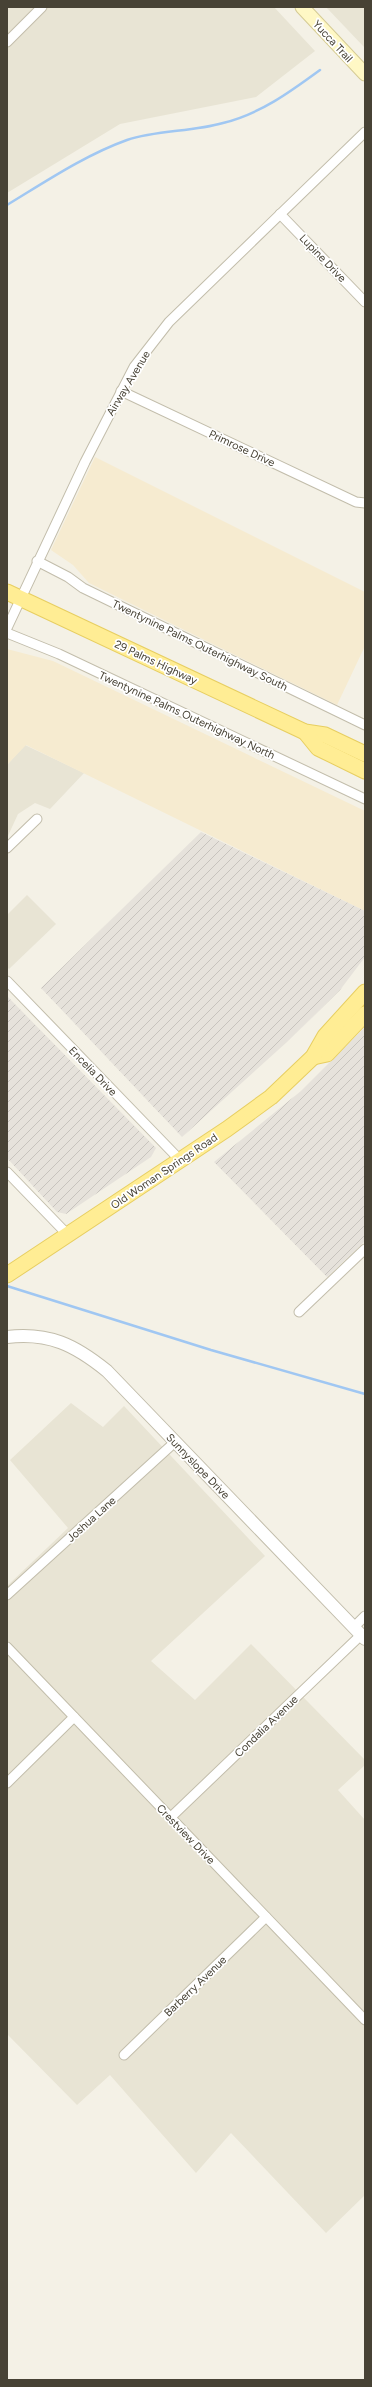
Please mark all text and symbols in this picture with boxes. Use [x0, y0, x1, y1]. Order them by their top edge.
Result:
street label: Yucca Trail [310, 18, 355, 65]
street label: Lupine Drive [297, 232, 349, 285]
street label: Airway Avenue [104, 348, 153, 418]
street label: Primrose Drive [207, 427, 277, 469]
street label: Twentynine Palms Outerhighway South [110, 597, 290, 694]
street label: 29 Palms Highway [112, 638, 199, 687]
street label: Twentynine Palms Outerhighway North [97, 669, 277, 762]
street label: Encelia Drive [66, 1044, 119, 1099]
street label: Old Woman Springs Road [109, 1131, 220, 1212]
street label: Sunnyslope Drive [163, 1431, 232, 1502]
street label: Joshua Lane [64, 1494, 118, 1545]
street label: Condalia Avenue [232, 1693, 301, 1760]
street label: Crestview Drive [154, 1802, 217, 1867]
street label: Barberry Avenue [161, 1953, 229, 2019]

